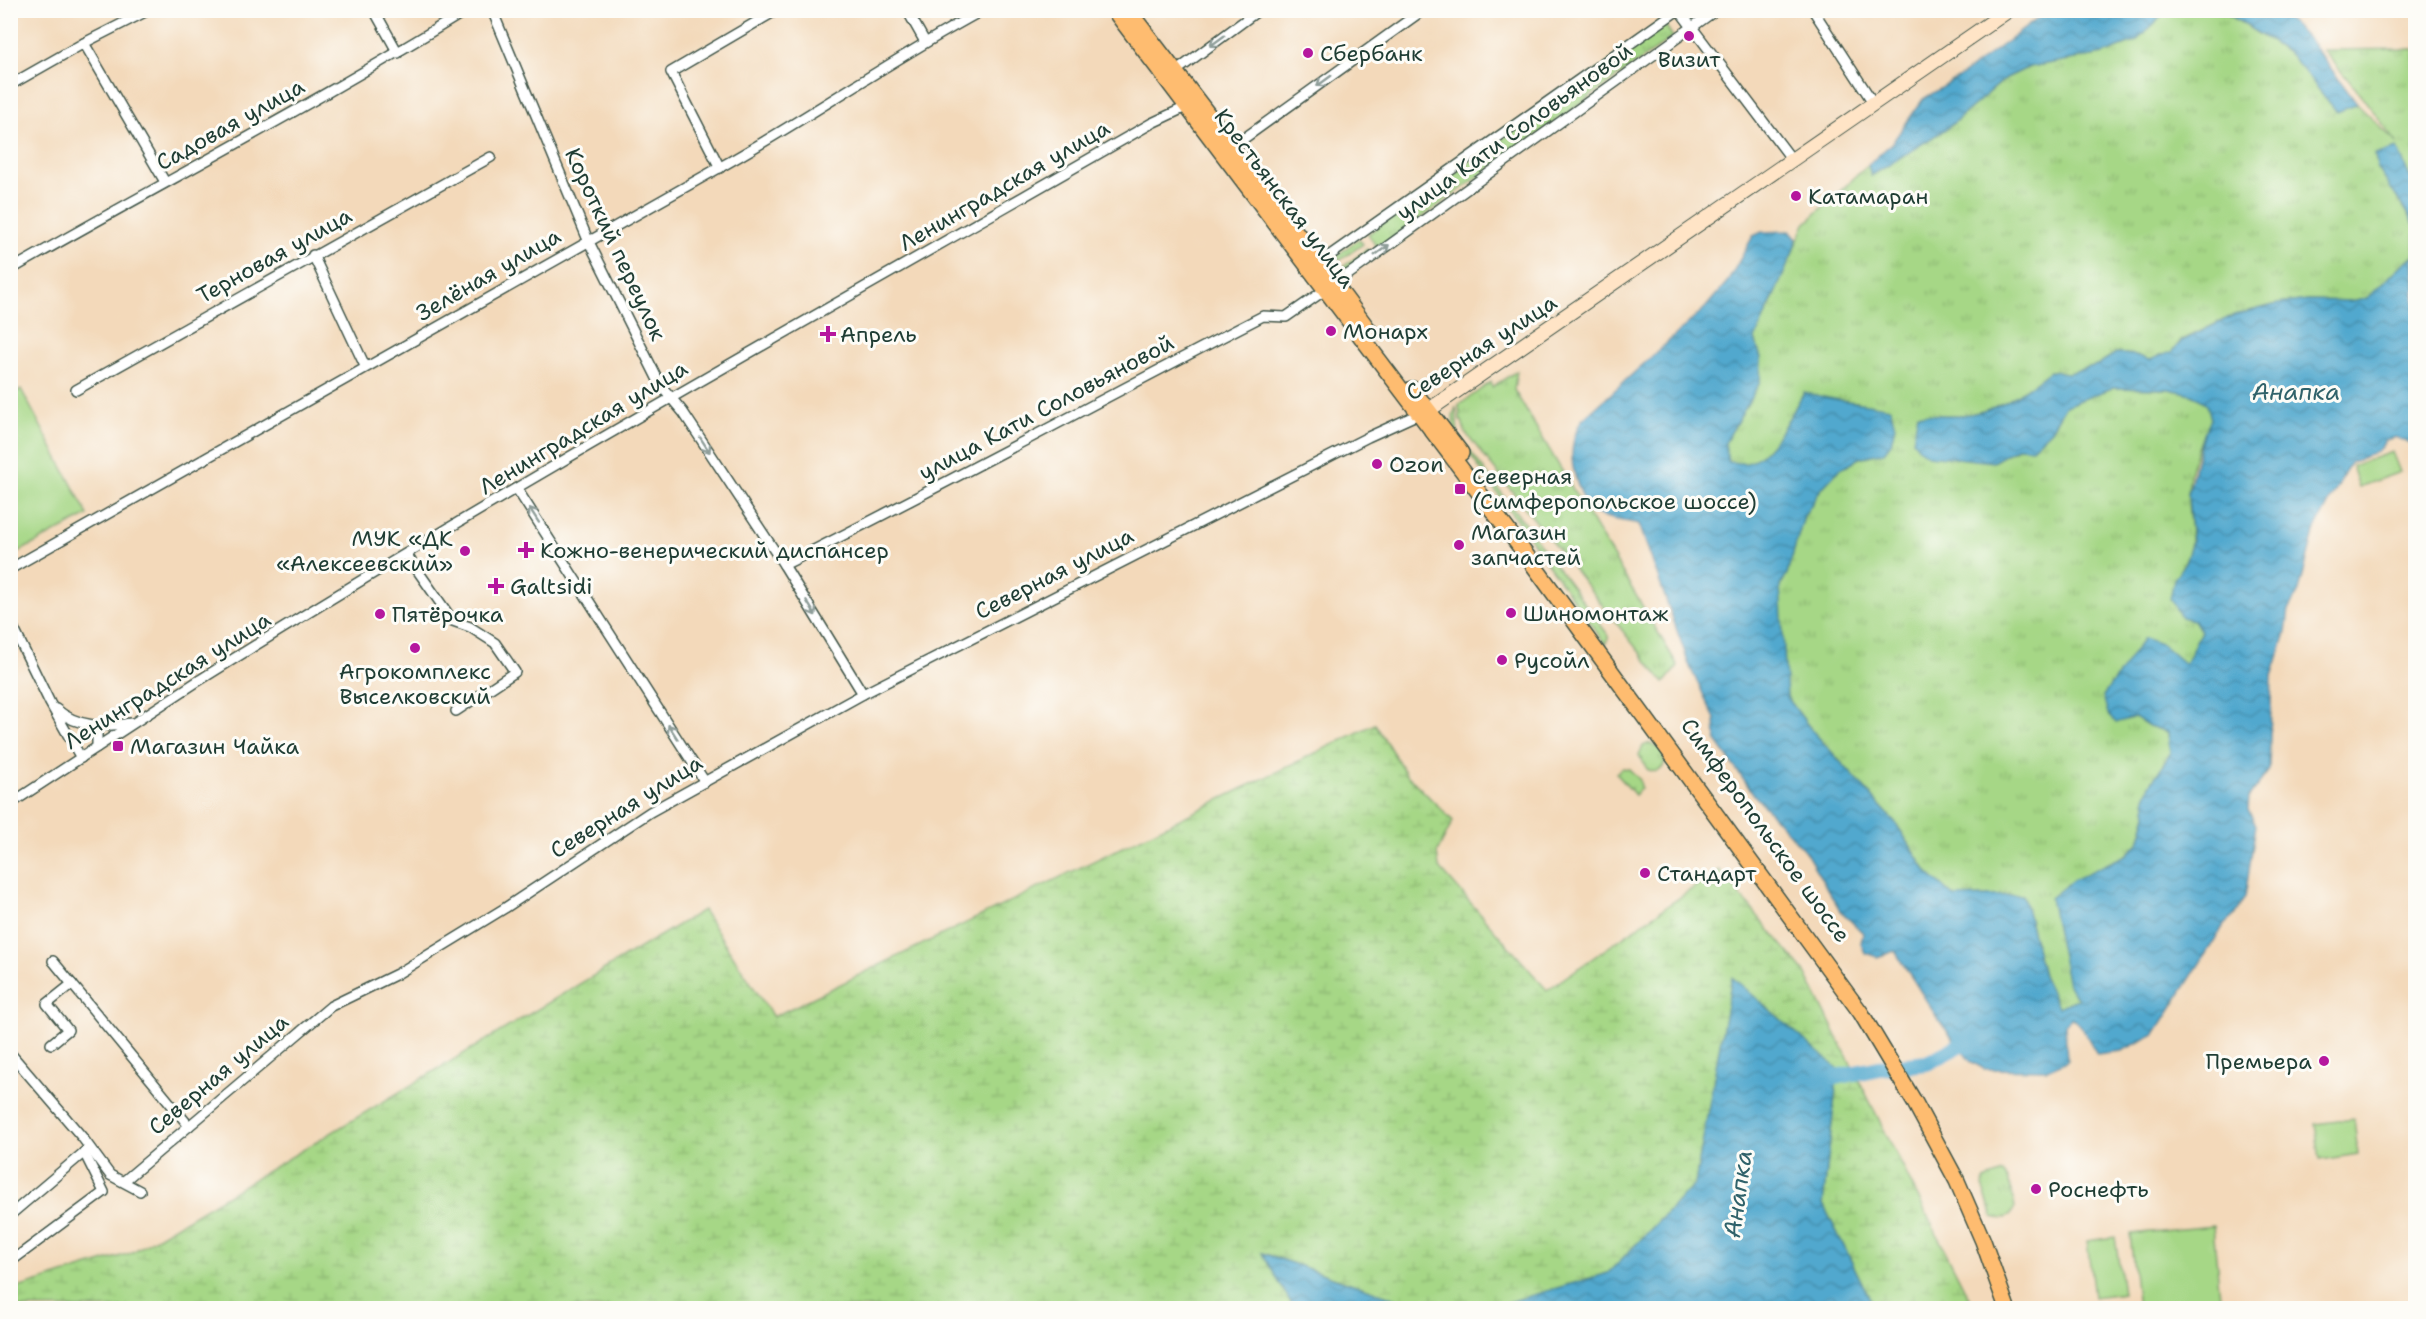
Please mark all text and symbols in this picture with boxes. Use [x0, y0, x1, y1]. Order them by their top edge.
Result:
marker: Визит [1682, 29, 1696, 43]
one-way arrow [1209, 34, 1225, 47]
street label: улица Кати Соловьяновой [1391, 36, 1638, 227]
place label: Сбербанк [1320, 39, 1423, 68]
place label: Визит [1658, 45, 1721, 74]
marker: Сбербанк [1301, 46, 1315, 60]
street label: Садовая улица [151, 72, 310, 177]
one-way arrow [1316, 75, 1332, 87]
street label: Крестьянская улица [1208, 103, 1362, 294]
street label: Ленинградская улица [894, 113, 1115, 258]
street label: Короткий переулок [558, 143, 673, 346]
place label: Катамаран [1808, 182, 1928, 211]
marker: Катамаран [1789, 189, 1803, 203]
street label: Терновая улица [192, 201, 357, 310]
street label: Зелёная улица [411, 221, 566, 328]
one-way arrow [1374, 244, 1390, 256]
street label: Северная улица [1400, 288, 1562, 407]
place label: Монарх [1343, 317, 1428, 346]
place label: Апрель [840, 320, 917, 349]
marker: Монарх [1324, 324, 1338, 338]
marker: Апрель [821, 327, 835, 341]
street label: улица Кати Соловьяновой [914, 328, 1179, 487]
street label: Ленинградская улица [474, 353, 693, 501]
water label: Анапка [2252, 376, 2340, 408]
one-way arrow [699, 436, 711, 452]
place label: Ozon [1389, 450, 1444, 479]
marker: Ozon [1370, 457, 1384, 471]
place label: Северная (Симферопольское шоссе) [1472, 462, 1757, 516]
marker: Северная (Симферопольское шоссе) [1453, 482, 1467, 496]
one-way arrow [528, 507, 540, 524]
place label: Магазин запчастей [1471, 518, 1581, 572]
street label: Северная улица [970, 521, 1139, 626]
place label: МУК «ДК «Алексеевский» [276, 524, 453, 578]
place label: Кожно-венерический диспансер [540, 536, 889, 565]
marker: Магазин запчастей [1452, 538, 1466, 552]
marker: Кожно-венерический диспансер [517, 541, 535, 559]
marker: МУК «ДК «Алексеевский» [458, 544, 472, 558]
place label: Galtsidi [510, 572, 593, 601]
marker: Galtsidi [487, 577, 505, 595]
one-way arrow [805, 599, 817, 616]
place label: Шиномонтаж [1523, 599, 1669, 628]
place label: Пятёрочка [392, 600, 504, 629]
street label: Ленинградская улица [58, 605, 276, 756]
marker: Шиномонтаж [1504, 606, 1518, 620]
marker: Пятёрочка [373, 607, 387, 621]
marker: Агрокомплекс Выселковский [408, 641, 422, 655]
place label: Русойл [1514, 646, 1589, 675]
marker: Русойл [1495, 653, 1509, 667]
place label: Агрокомплекс Выселковский [339, 657, 491, 711]
street label: Симферопольское шоссе [1674, 712, 1857, 948]
one-way arrow [667, 724, 680, 741]
place label: Магазин Чайка [130, 732, 300, 761]
marker: Магазин Чайка [111, 739, 125, 753]
street label: Северная улица [545, 748, 708, 865]
place label: Стандарт [1657, 859, 1757, 888]
marker: Стандарт [1638, 866, 1652, 880]
street label: Северная улица [142, 1007, 295, 1141]
place label: Премьера [2206, 1047, 2312, 1076]
marker: Премьера [2317, 1054, 2331, 1068]
water label: Анапка [1716, 1148, 1760, 1240]
place label: Роснефть [2048, 1175, 2149, 1204]
marker: Роснефть [2029, 1182, 2043, 1196]

